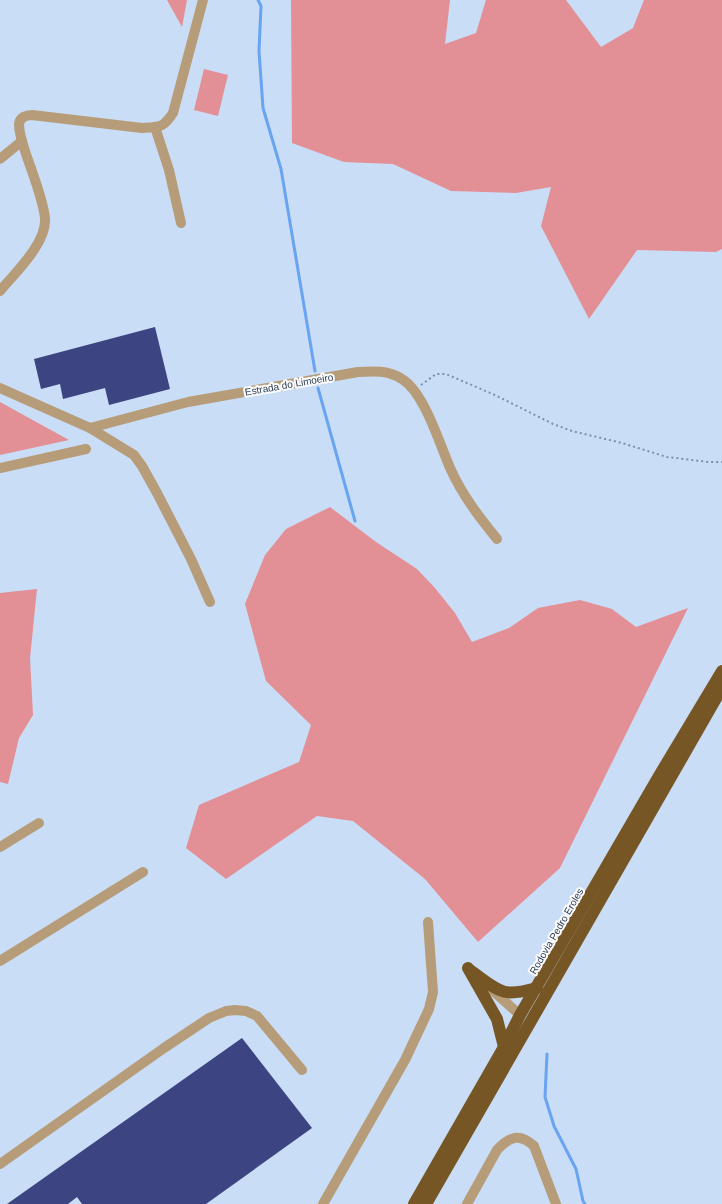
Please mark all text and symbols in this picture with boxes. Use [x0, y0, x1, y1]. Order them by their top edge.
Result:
street label: Estrada do Limoeiro [244, 371, 335, 398]
street label: Rodovia Pedro Eroles [527, 886, 586, 976]

